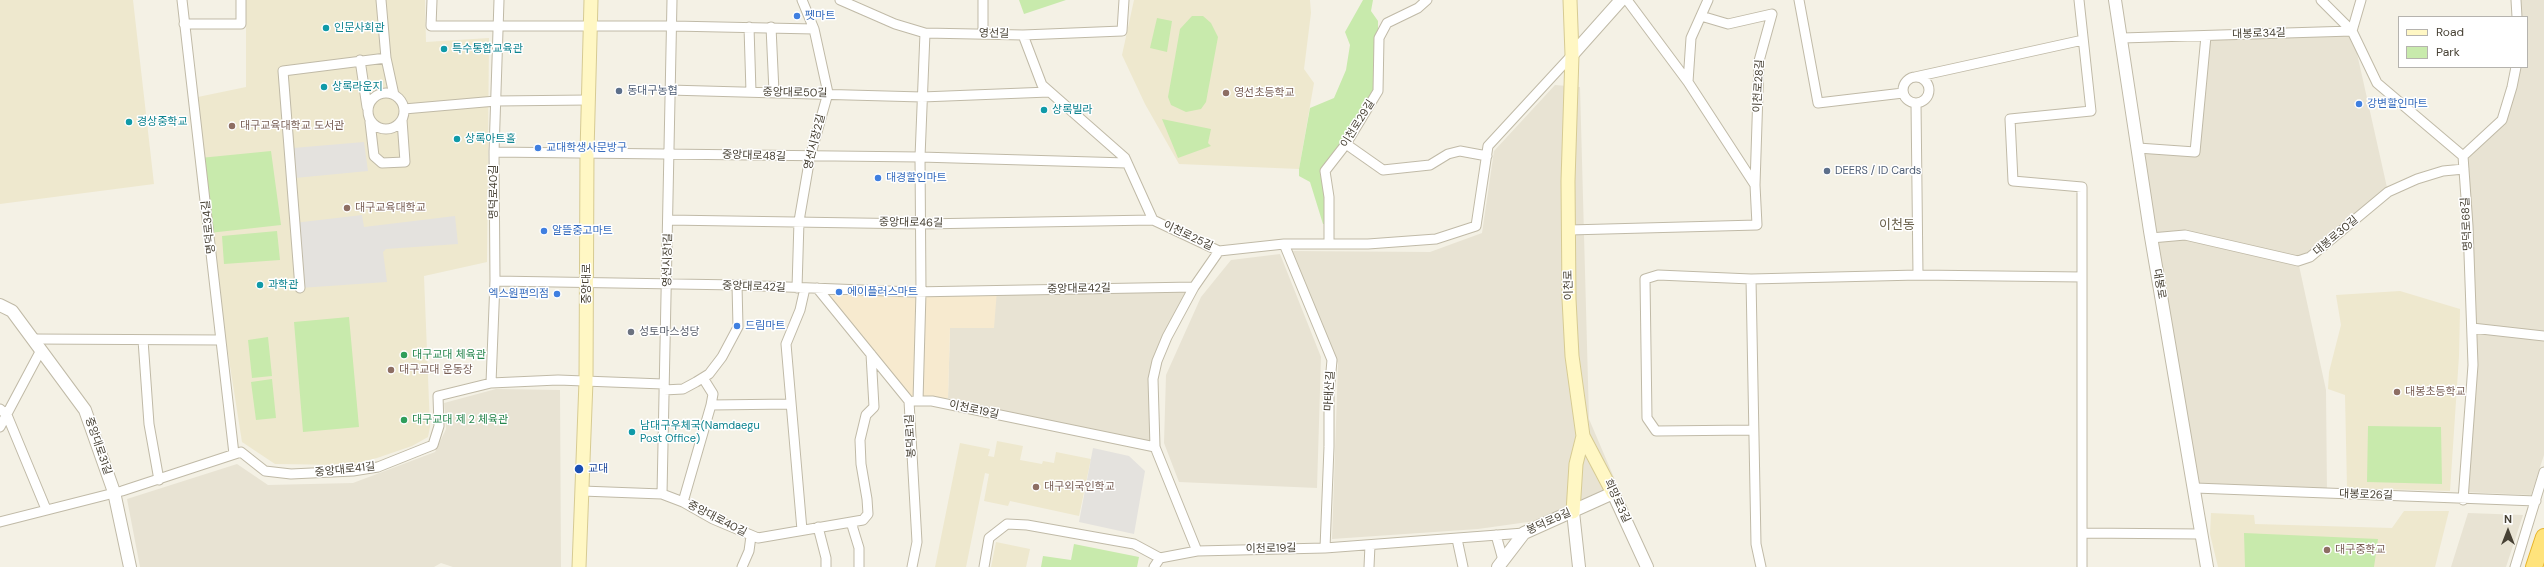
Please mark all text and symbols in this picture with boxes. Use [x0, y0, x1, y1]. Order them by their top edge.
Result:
place label: 펫마트 [805, 9, 835, 23]
marker: 펫마트 [792, 11, 802, 21]
legend [2398, 16, 2528, 68]
place label: 인문사회관 [334, 21, 385, 35]
marker: 인문사회관 [321, 23, 331, 33]
text: Road [2436, 24, 2464, 40]
street label: 대봉로34길 [2232, 26, 2286, 42]
street label: 영선길 [979, 27, 1009, 41]
place label: 특수통합교육관 [452, 42, 523, 56]
marker: 특수통합교육관 [439, 44, 449, 54]
text: Park [2436, 44, 2460, 60]
street label: 이천로28길 [1751, 59, 1767, 113]
place label: 상록라운지 [332, 80, 383, 94]
marker: 상록라운지 [319, 82, 329, 92]
place label: 동대구농협 [627, 84, 678, 98]
marker: 동대구농협 [614, 86, 624, 96]
street label: 중앙대로50길 [762, 86, 828, 100]
place label: 영선초등학교 [1234, 86, 1295, 100]
marker: 영선초등학교 [1221, 88, 1231, 98]
place label: 강변할인마트 [2367, 97, 2428, 111]
street label: 이천로29길 [1338, 98, 1378, 150]
marker: 강변할인마트 [2354, 99, 2364, 109]
place label: 상록빌라 [1052, 103, 1092, 117]
marker: 상록빌라 [1039, 105, 1049, 115]
street label: 영선시장2길 [802, 113, 828, 171]
place label: 경상중학교 [137, 115, 188, 129]
marker: 경상중학교 [124, 117, 134, 127]
place label: 대구교육대학교 도서관 [240, 119, 344, 133]
marker: 대구교육대학교 도서관 [227, 121, 237, 131]
place label: 상록아트홀 [465, 132, 516, 146]
marker: 상록아트홀 [452, 134, 462, 144]
place label: 교대학생사문방구 [546, 141, 627, 155]
marker: 교대학생사문방구 [533, 143, 543, 153]
street label: 중앙대로48길 [722, 148, 786, 164]
place label: DEERS / ID Cards [1835, 164, 1921, 178]
street label: 명덕로40길 [487, 165, 501, 219]
marker: DEERS / ID Cards [1822, 166, 1832, 176]
place label: 대경할인마트 [886, 171, 947, 185]
marker: 대경할인마트 [873, 173, 883, 183]
street label: 명덕로68길 [2459, 197, 2475, 251]
street label: 명덕로34길 [200, 200, 218, 254]
place label: 대구교육대학교 [355, 201, 426, 215]
marker: 대구교육대학교 [342, 203, 352, 213]
street label: 대봉로30길 [2311, 213, 2361, 259]
street label: 중앙대로46길 [879, 216, 943, 230]
district label: 이천동 [1879, 218, 1915, 234]
street label: 이천로25길 [1161, 219, 1215, 253]
place label: 알뜰중고마트 [552, 224, 613, 238]
marker: 알뜰중고마트 [539, 226, 549, 236]
street label: 영선시장1길 [661, 233, 675, 287]
street label: 중앙대로 [580, 264, 594, 304]
street label: 대봉로 [2150, 268, 2168, 300]
street label: 이천로 [1562, 270, 1576, 300]
place label: 과학관 [268, 278, 298, 292]
street label: 중앙대로42길 [722, 279, 786, 295]
marker: 과학관 [255, 280, 265, 290]
street label: 중앙대로42길 [1047, 282, 1111, 296]
place label: 에이플러스마트 [847, 285, 918, 299]
place label: 엑스원편의점 [488, 287, 549, 301]
marker: 에이플러스마트 [834, 287, 844, 297]
marker: 엑스원편의점 [552, 289, 562, 299]
place label: 드림마트 [745, 319, 785, 333]
marker: 드림마트 [732, 321, 742, 331]
place label: 성토마스성당 [639, 325, 700, 339]
marker: 성토마스성당 [626, 327, 636, 337]
place label: 대구교대 체육관 [412, 348, 486, 362]
marker: 대구교대 체육관 [399, 350, 409, 360]
place label: 대구교대 운동장 [399, 363, 473, 377]
marker: 대구교대 운동장 [386, 365, 396, 375]
street label: 마태산길 [1322, 370, 1338, 412]
place label: 대봉초등학교 [2405, 385, 2466, 399]
marker: 대봉초등학교 [2392, 387, 2402, 397]
street label: 이천로19길 [948, 398, 1000, 422]
place label: 대구교대 제 2 체육관 [412, 413, 508, 427]
street label: 봉덕로1길 [903, 414, 919, 458]
street label: 중앙대로31길 [82, 415, 114, 477]
marker: 대구교대 제 2 체육관 [399, 415, 409, 425]
place label: 남대구우체국(Namdaegu Post Office) [640, 419, 760, 445]
marker: 남대구우체국(Namdaegu Post Office) [627, 427, 637, 437]
street label: 중앙대로41길 [314, 460, 376, 480]
place label: 교대 [588, 462, 608, 476]
marker: 교대 [573, 463, 585, 475]
street label: 희망로3길 [1601, 477, 1633, 525]
place label: 대구외국인학교 [1044, 480, 1115, 494]
marker: 대구외국인학교 [1031, 482, 1041, 492]
street label: 대봉로26길 [2339, 487, 2393, 503]
street label: 중앙대로40길 [685, 498, 749, 540]
street label: 봉덕로9길 [1525, 506, 1573, 538]
north arrow [2488, 511, 2528, 551]
text: N [2504, 512, 2512, 526]
street label: 이천로19길 [1245, 542, 1297, 556]
place label: 대구중학교 [2335, 543, 2386, 557]
marker: 대구중학교 [2322, 545, 2332, 555]

